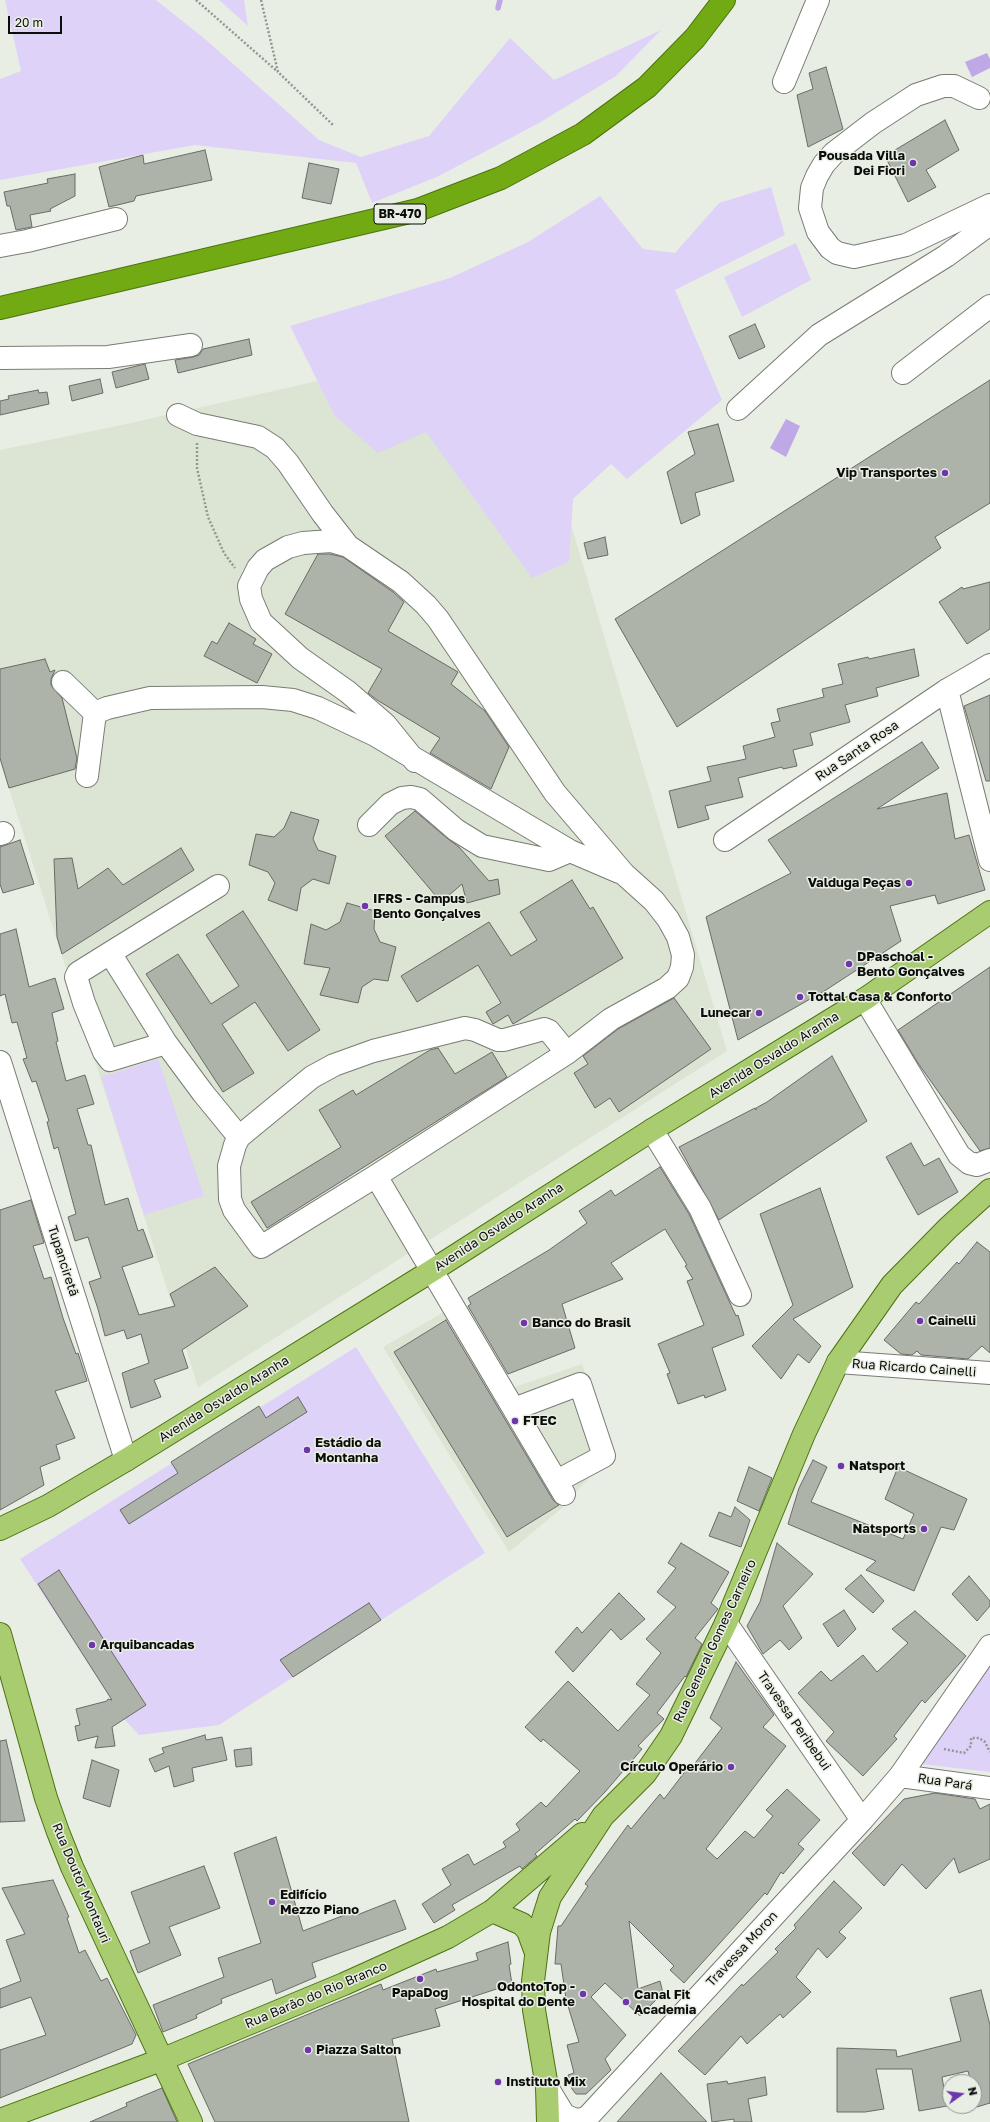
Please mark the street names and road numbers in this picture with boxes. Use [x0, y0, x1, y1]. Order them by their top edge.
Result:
road number: BR-470 [374, 204, 426, 224]
street label: Rua Santa Rosa [812, 717, 902, 785]
street label: Avenida Osvaldo Aranha [706, 1008, 842, 1102]
street label: Avenida Osvaldo Aranha [432, 1179, 566, 1275]
street label: Tupanciretã [44, 1224, 82, 1298]
street label: Avenida Osvaldo Aranha [156, 1352, 292, 1446]
street label: Rua Ricardo Cainelli [851, 1356, 977, 1380]
street label: Rua General Gomes Carneiro [670, 1557, 760, 1725]
street label: Travessa Peribebui [754, 1669, 834, 1773]
street label: Rua Pará [917, 1770, 973, 1794]
street label: Rua Doutor Montauri [49, 1821, 113, 1945]
street label: Travessa Moron [703, 1908, 781, 1990]
street label: Rua Barão do Rio Branco [243, 1958, 389, 2032]

